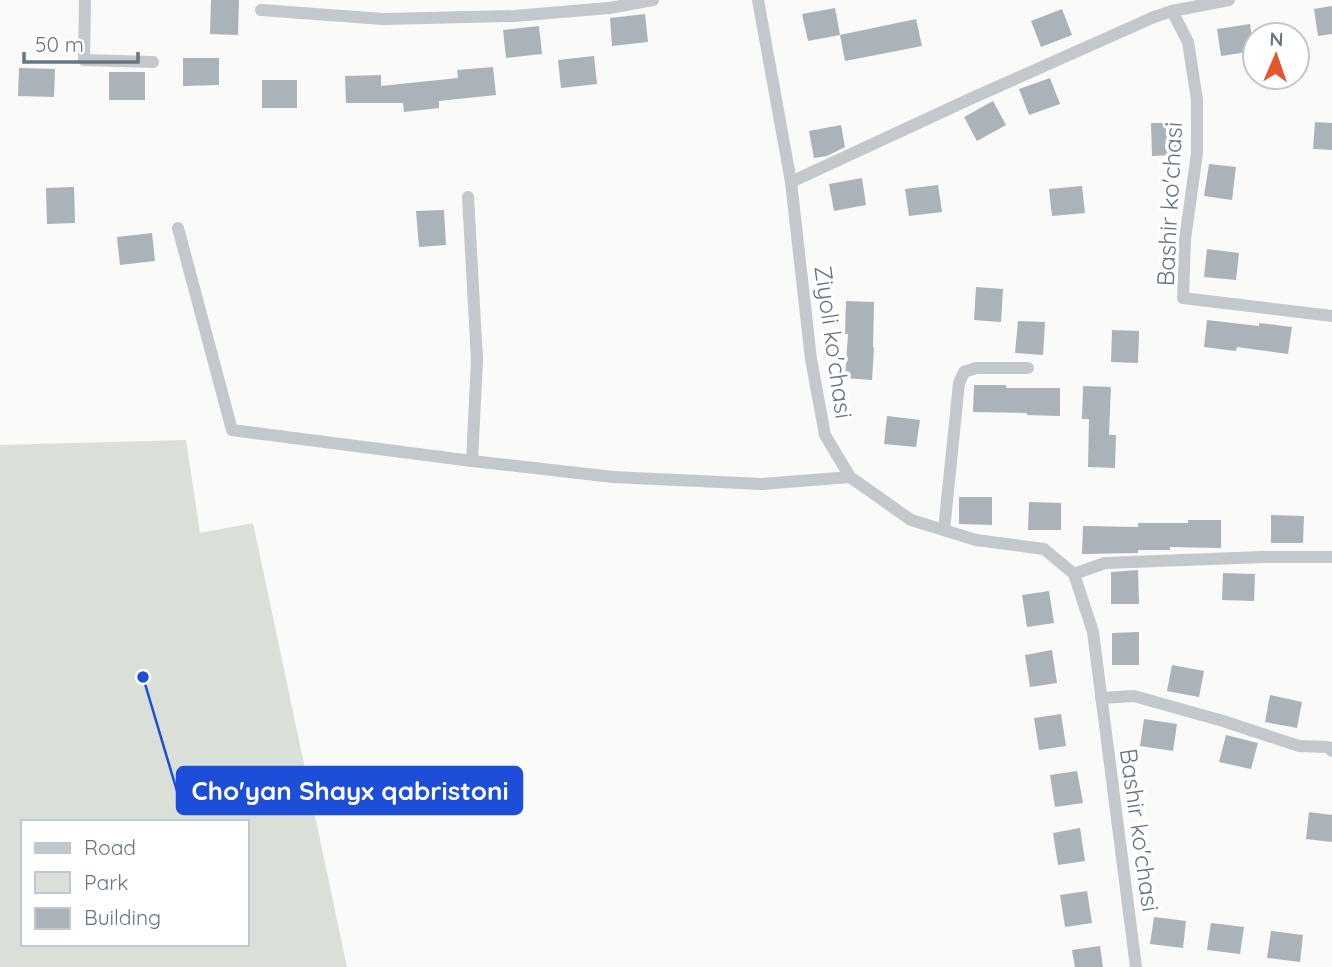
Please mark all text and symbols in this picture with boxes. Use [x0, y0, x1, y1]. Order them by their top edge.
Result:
scale bar [24, 21, 138, 65]
north arrow [1241, 21, 1311, 91]
text: N [1269, 27, 1284, 51]
text: 50 m [35, 31, 84, 57]
street label: Bashir ko'chasi [1150, 121, 1188, 287]
street label: Ziyoli ko'chasi [808, 263, 860, 420]
street label: Bashir ko'chasi [1114, 746, 1166, 913]
callout: Cho'yan Shayx qabristoni [177, 767, 522, 814]
text: Cho'yan Shayx qabristoni [191, 774, 509, 807]
legend [21, 820, 248, 946]
text: Road [84, 834, 136, 860]
text: Park [84, 869, 128, 895]
text: Building [84, 904, 161, 930]

